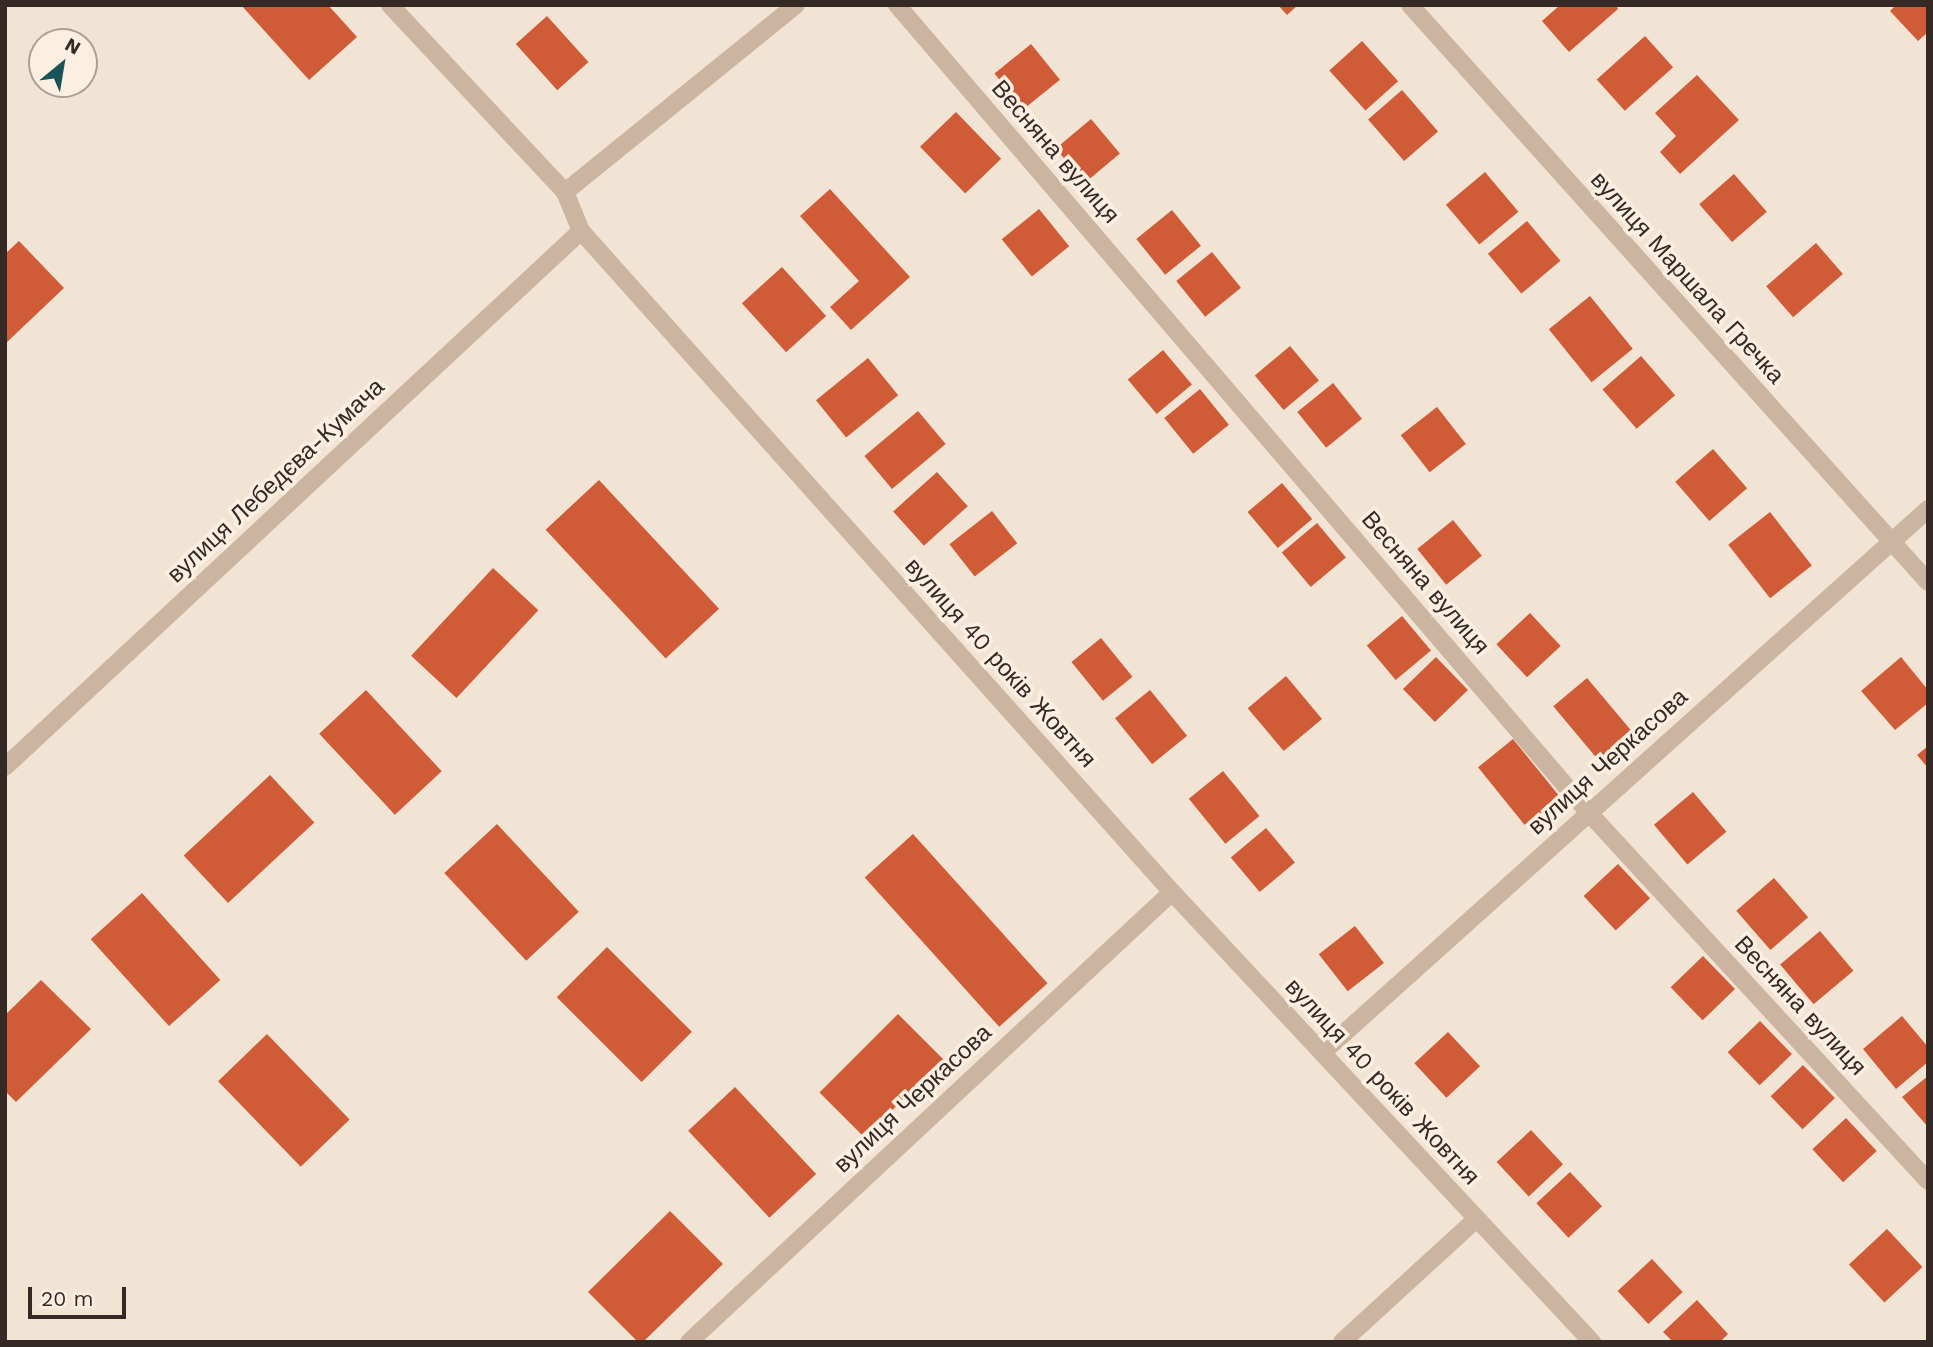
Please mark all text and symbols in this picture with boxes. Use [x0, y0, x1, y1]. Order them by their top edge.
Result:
north arrow [28, 28, 98, 98]
text: N [61, 33, 85, 60]
street label: Весняна вулиця [985, 75, 1125, 229]
street label: вулиця Маршала Гречка [1584, 166, 1790, 390]
street label: вулиця Лебедєва-Кумача [161, 373, 391, 589]
street label: Весняна вулиця [1355, 506, 1495, 660]
street label: вулиця 40 років Жовтня [898, 552, 1102, 774]
street label: вулиця Черкасова [1522, 683, 1694, 841]
street label: Весняна вулиця [1728, 930, 1872, 1082]
street label: вулиця 40 років Жовтня [1279, 973, 1485, 1191]
street label: вулиця Черкасова [828, 1019, 998, 1179]
scale bar [32, 1274, 130, 1318]
text: 20 m [41, 1286, 93, 1311]

